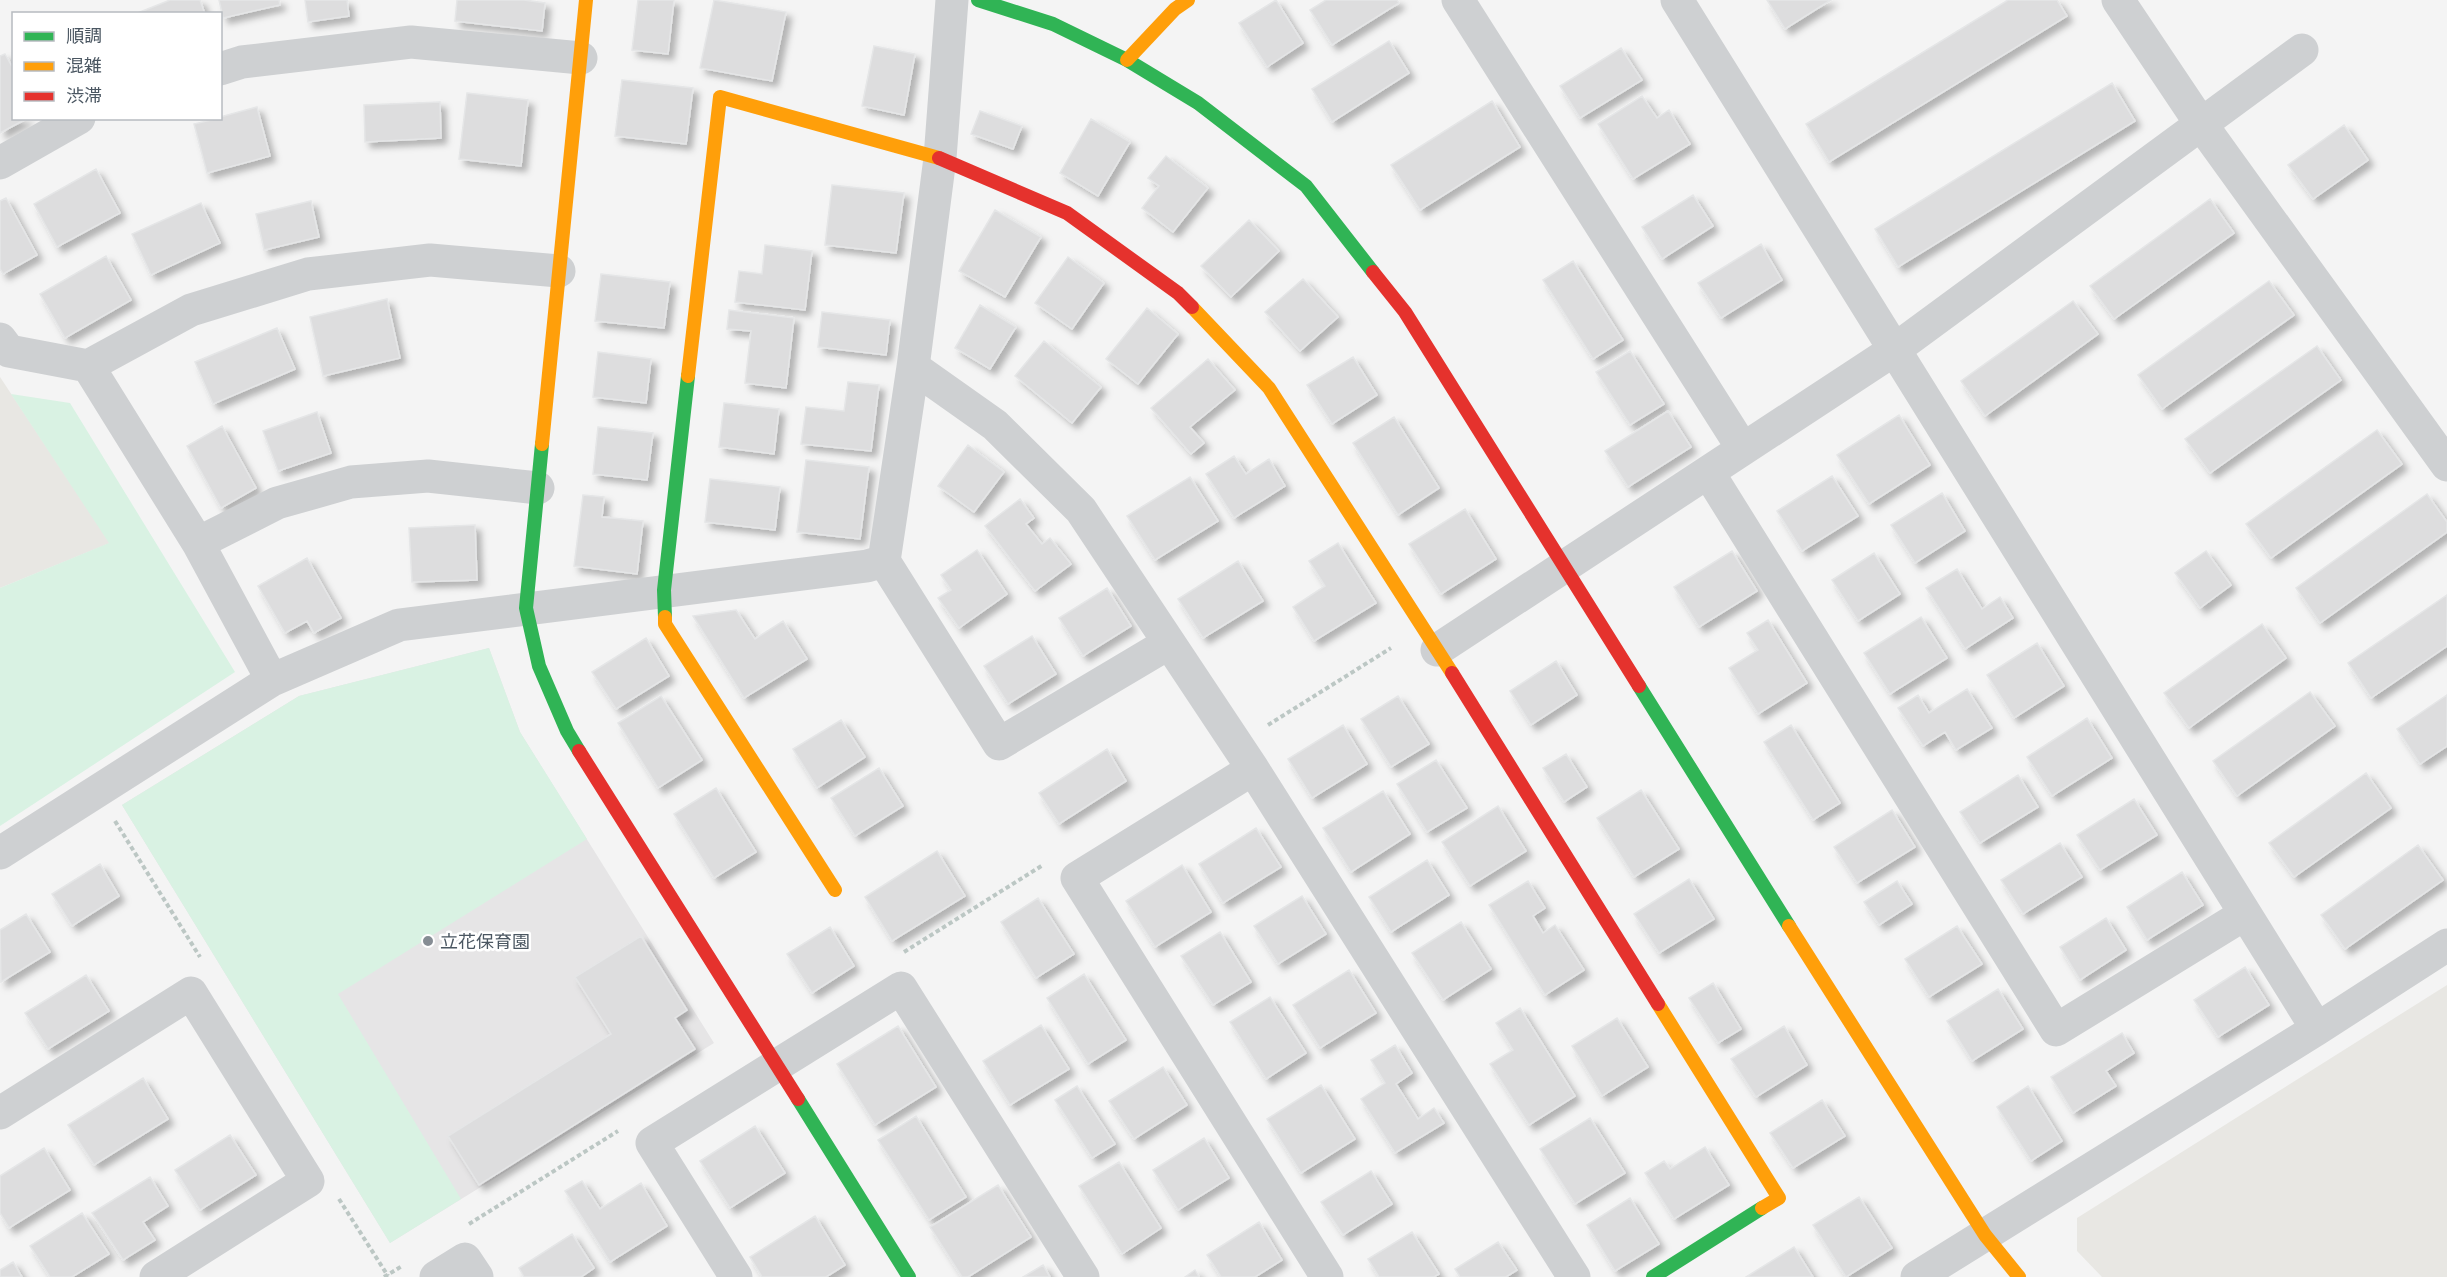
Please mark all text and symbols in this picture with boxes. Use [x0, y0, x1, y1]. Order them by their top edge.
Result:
legend [12, 12, 222, 120]
text: 順調 [66, 24, 102, 47]
text: 混雑 [66, 54, 102, 77]
text: 渋滞 [66, 84, 102, 107]
place label: 立花保育園 [440, 930, 530, 953]
marker: 立花保育園 [421, 934, 435, 948]

